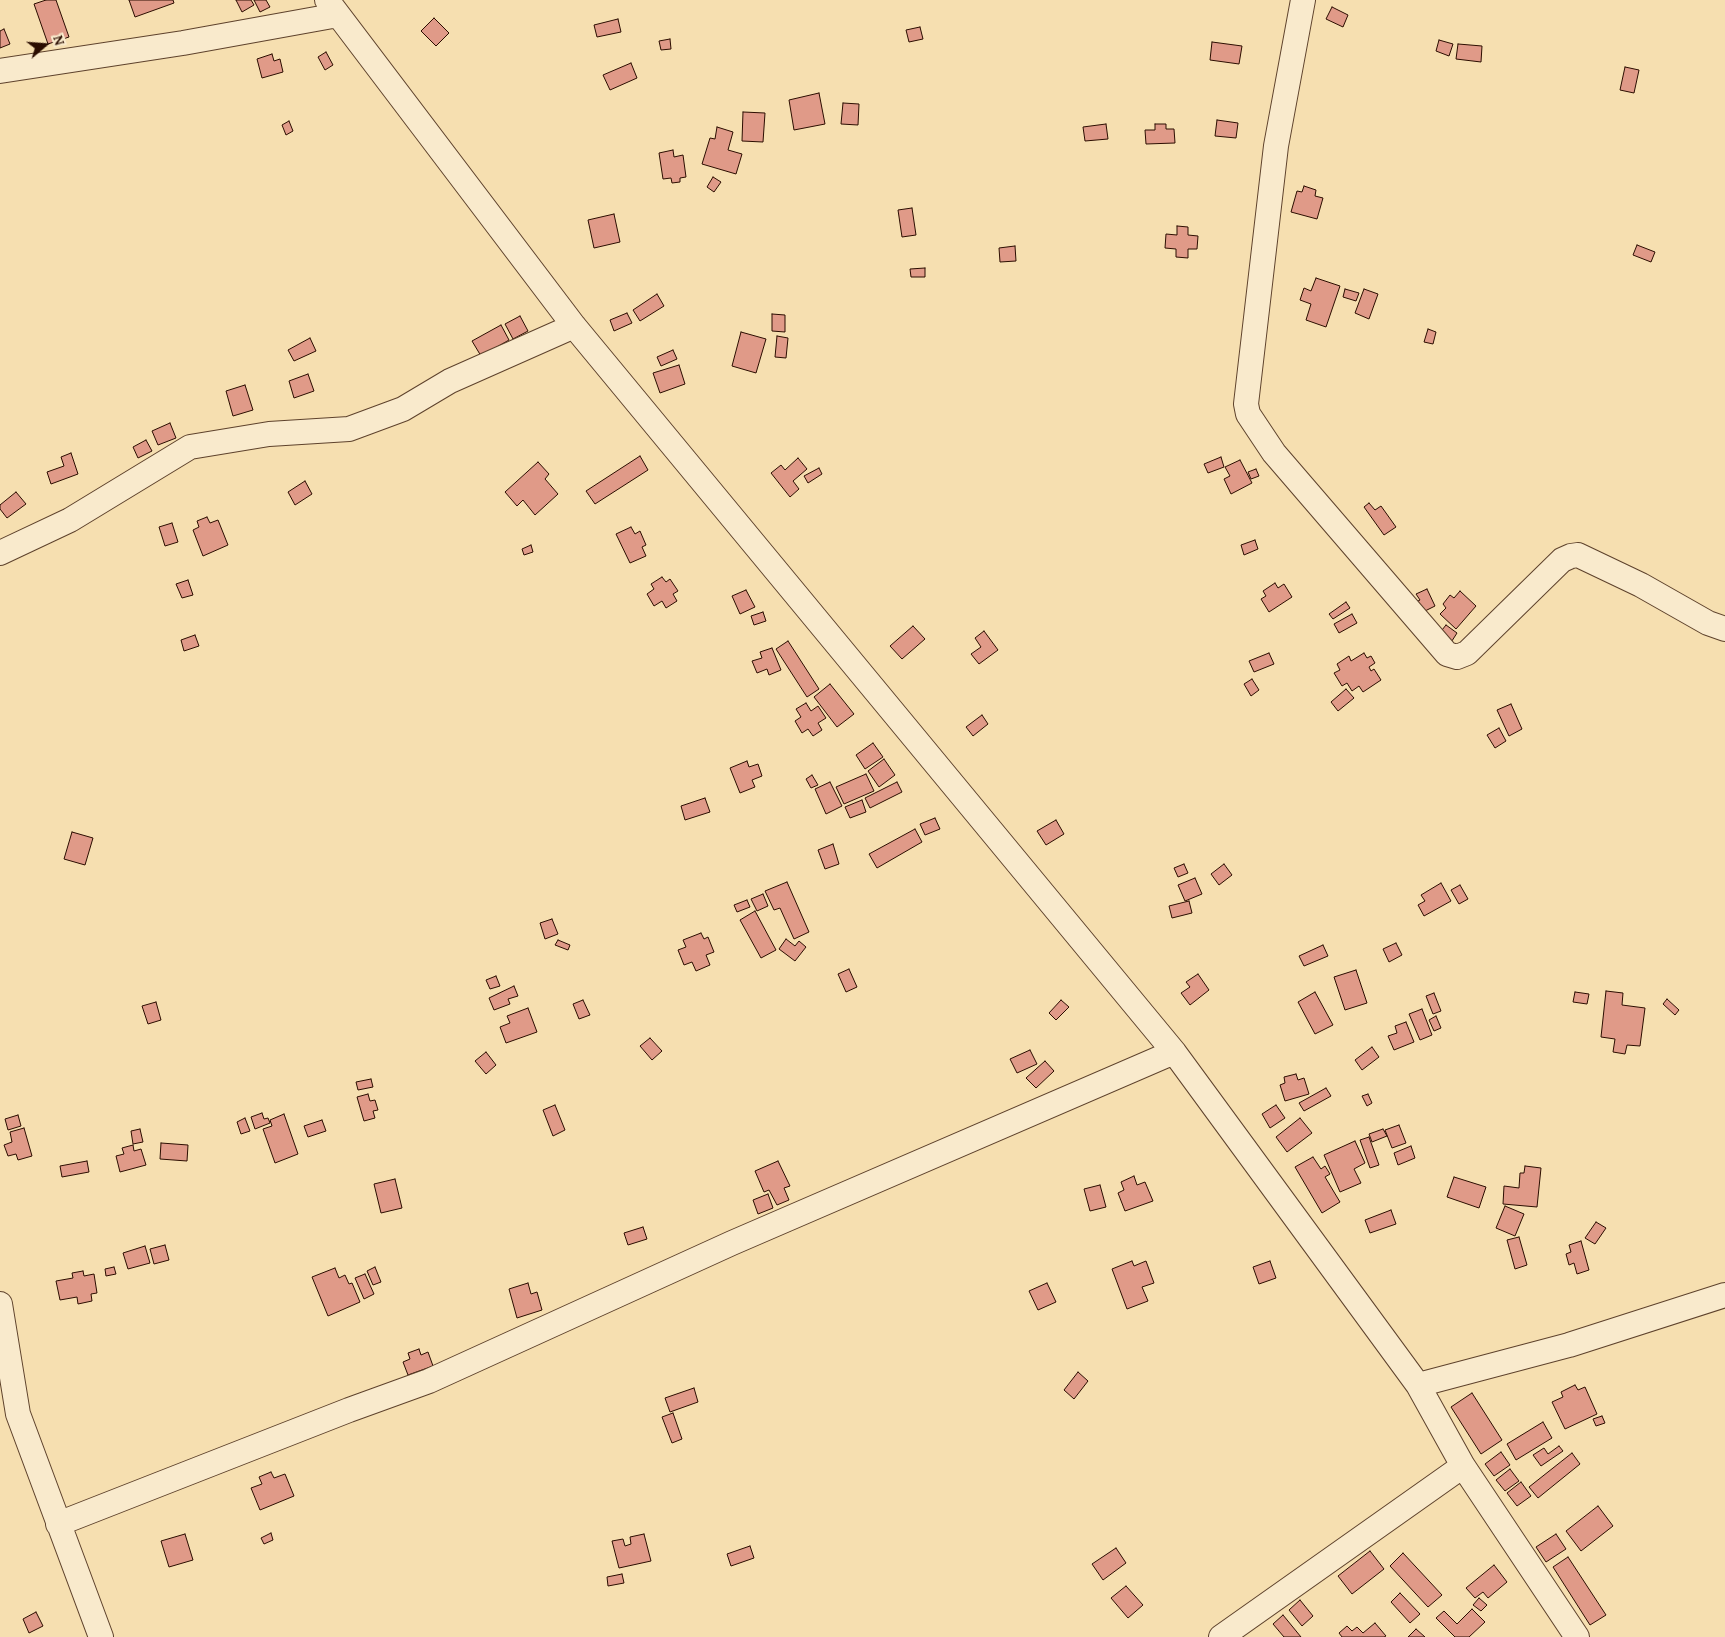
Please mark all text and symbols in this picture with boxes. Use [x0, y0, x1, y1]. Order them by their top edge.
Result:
north arrow [20, 20, 70, 70]
text: N [48, 33, 70, 48]

